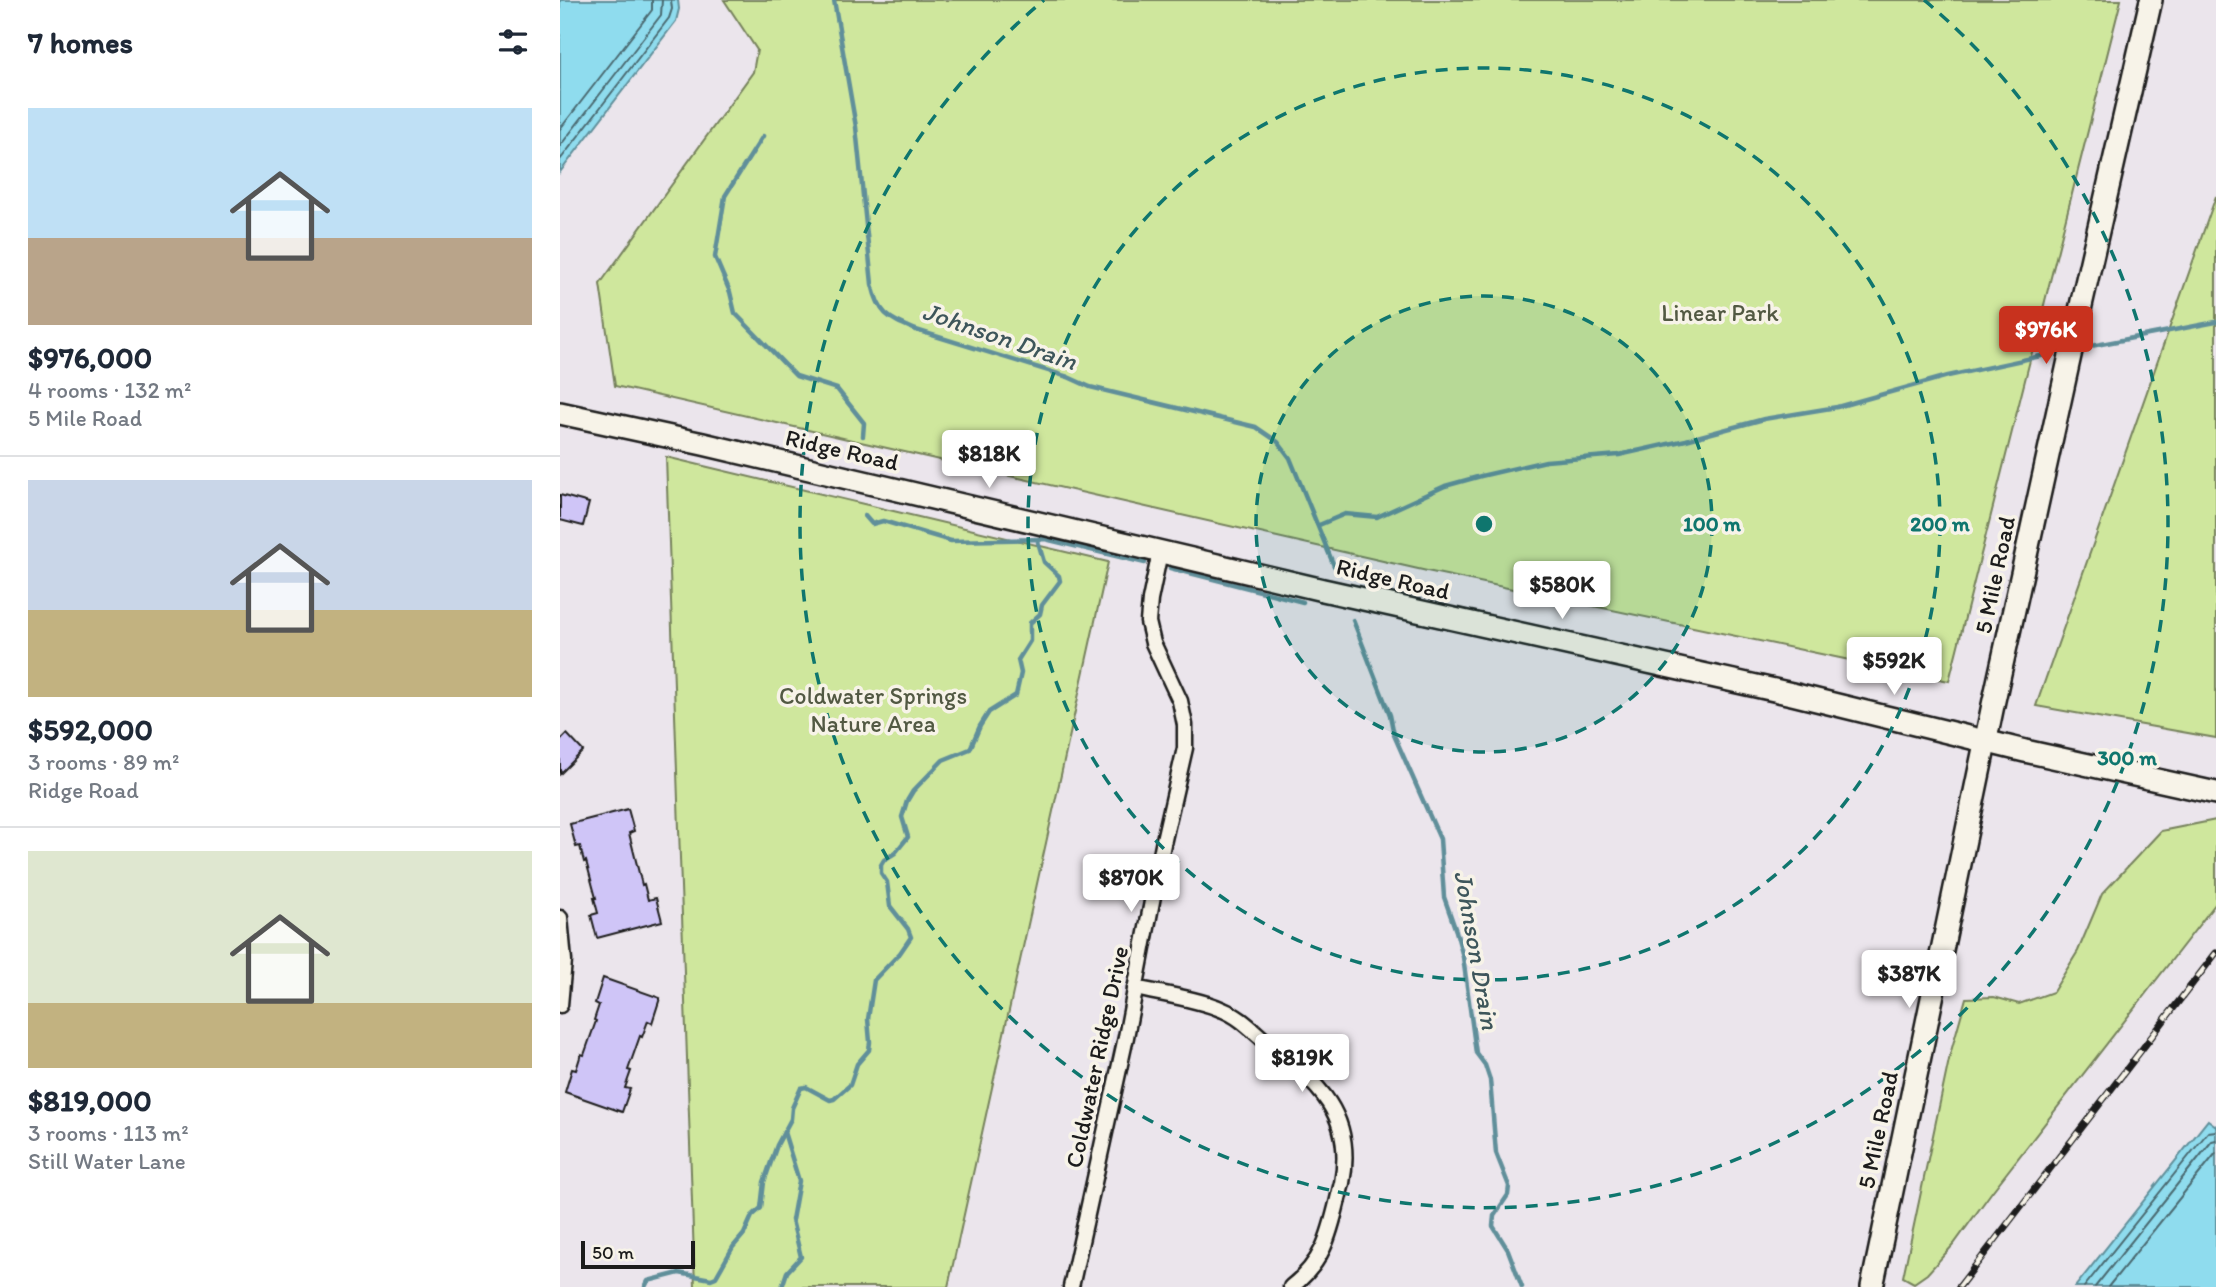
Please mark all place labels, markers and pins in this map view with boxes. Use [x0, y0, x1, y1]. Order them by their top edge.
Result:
pin: $976K [1997, 306, 2095, 366]
pin: $818K [940, 430, 1038, 490]
centre of rings [1472, 512, 1496, 536]
pin: $580K [1513, 562, 1611, 621]
pin: $592K [1845, 638, 1943, 697]
pin: $870K [1082, 855, 1180, 914]
pin: $387K [1860, 950, 1958, 1010]
pin: $819K [1253, 1034, 1351, 1094]

